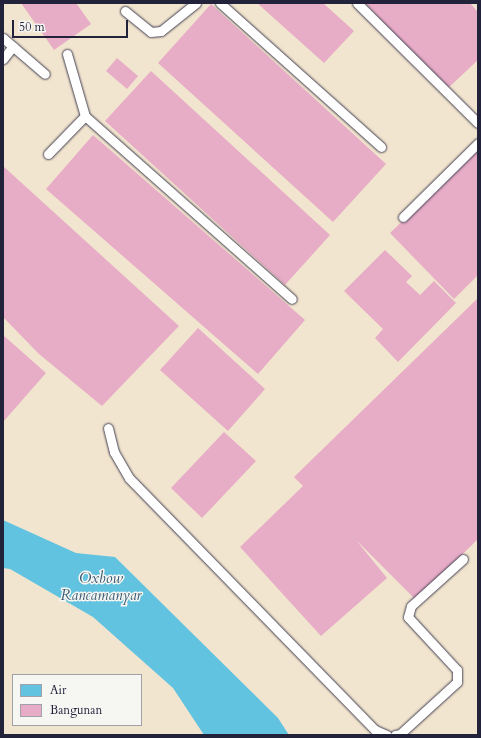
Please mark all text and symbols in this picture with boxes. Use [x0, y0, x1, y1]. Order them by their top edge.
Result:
scale bar [14, 12, 130, 38]
text: 50 m [19, 19, 45, 35]
water label: Oxbow Rancamanyar [60, 569, 142, 604]
legend [12, 674, 142, 726]
text: Air [50, 682, 66, 698]
text: Bangunan [50, 702, 102, 718]

